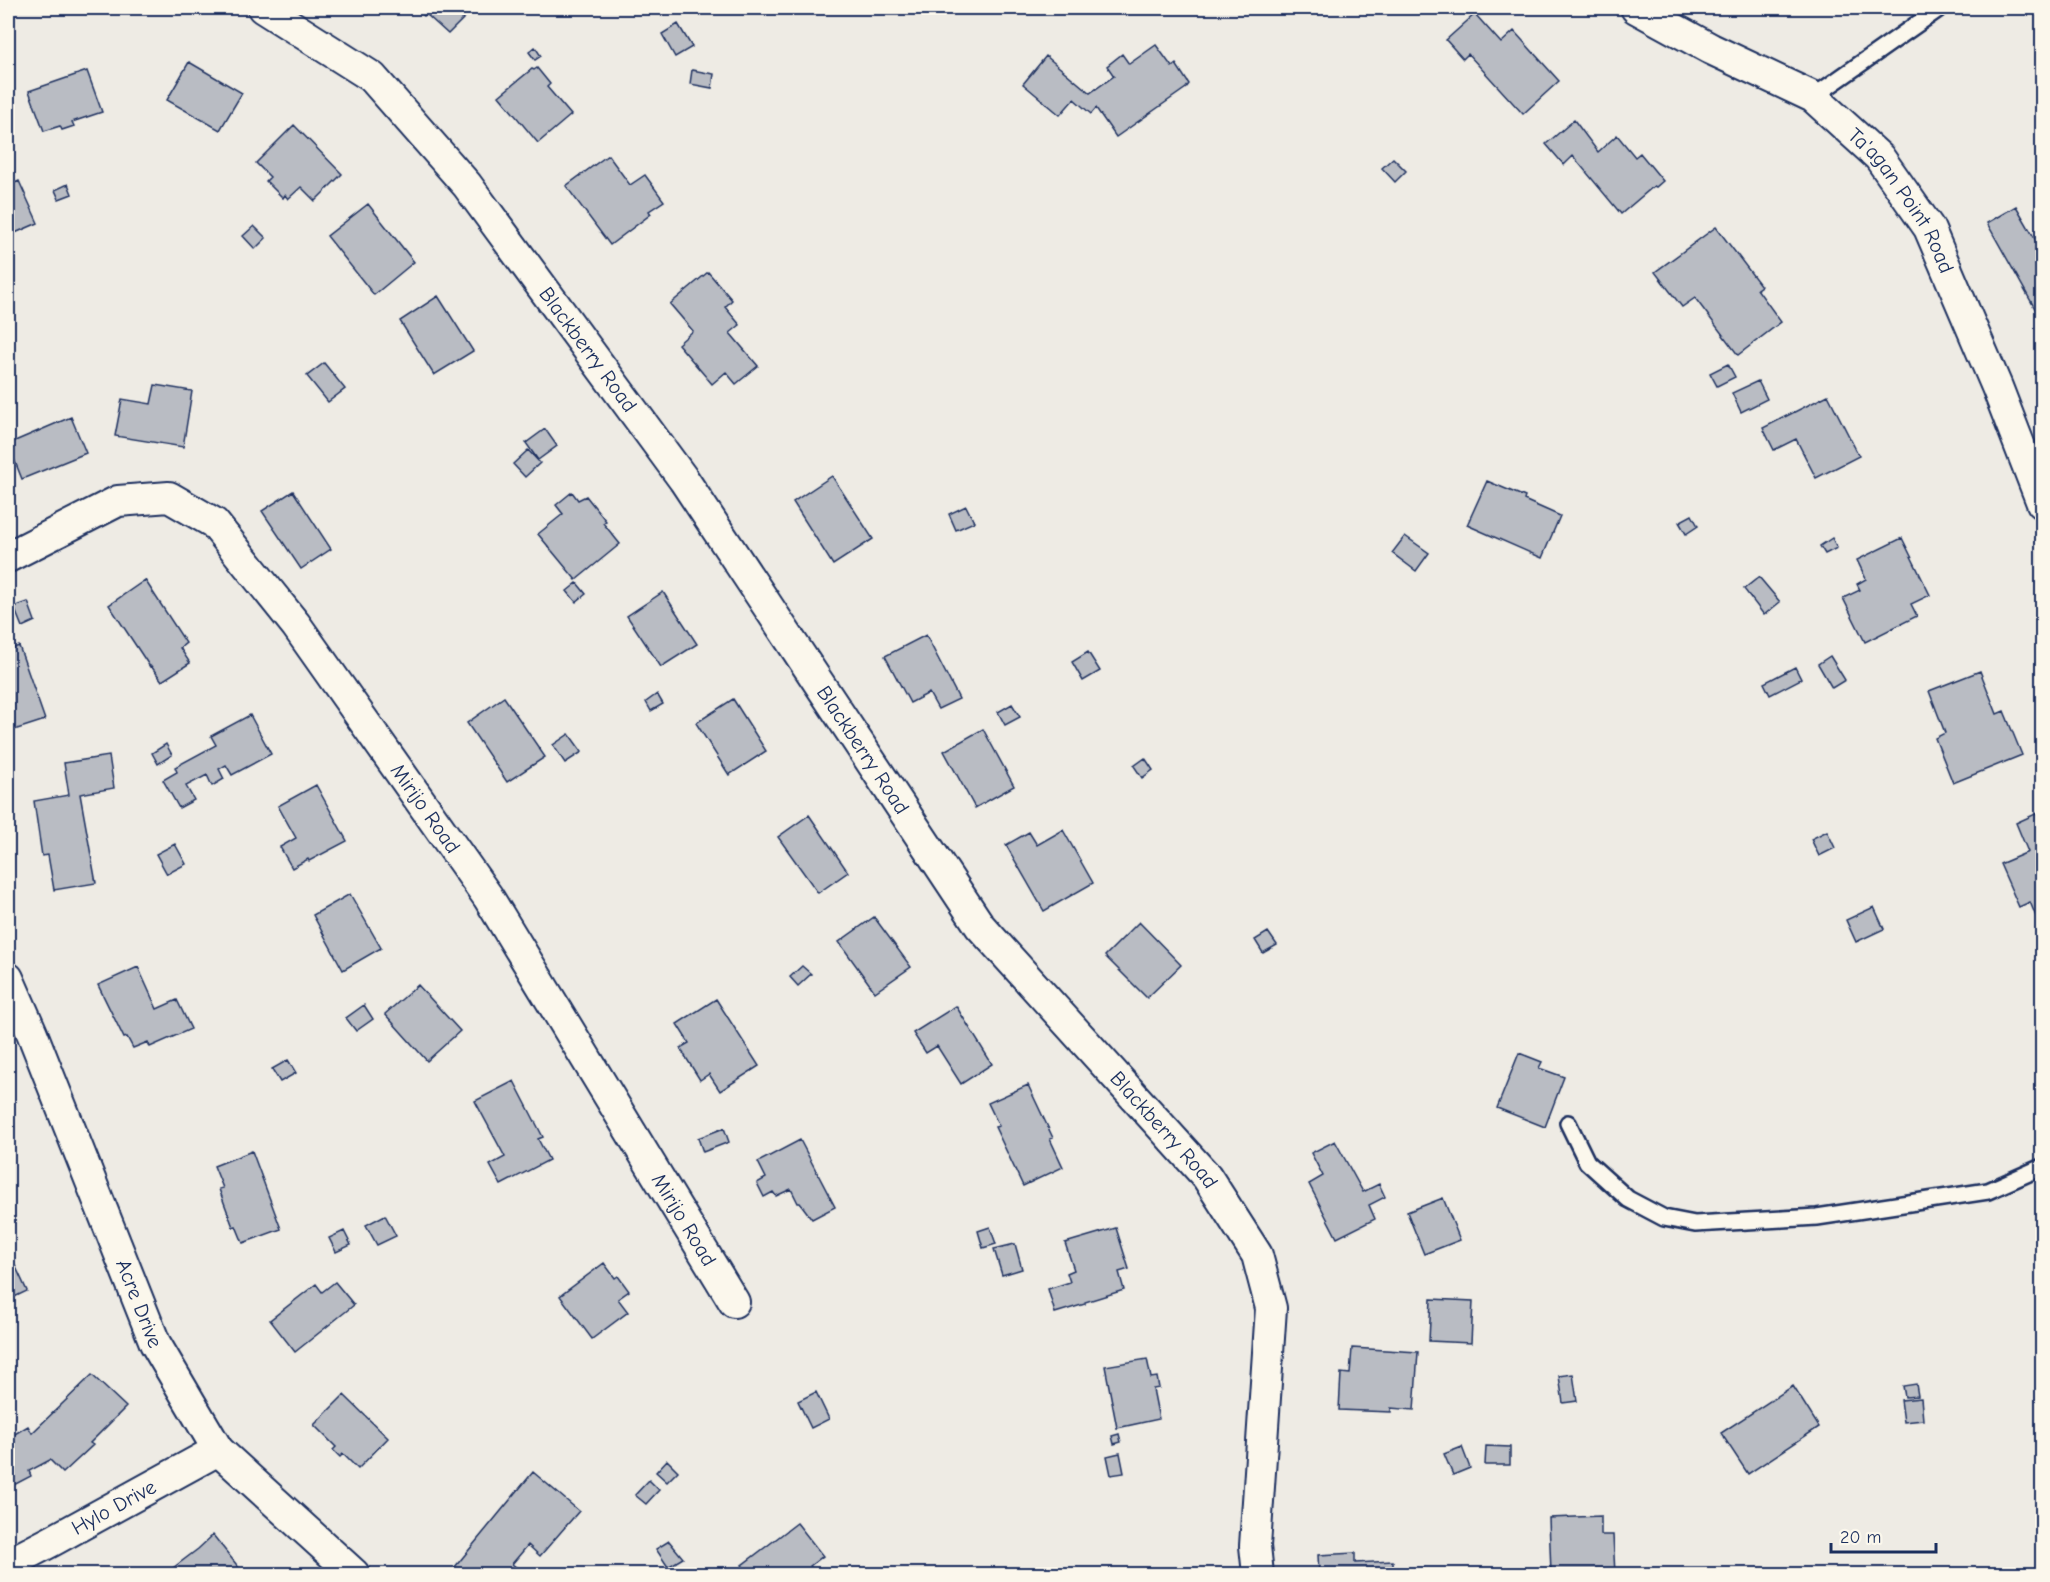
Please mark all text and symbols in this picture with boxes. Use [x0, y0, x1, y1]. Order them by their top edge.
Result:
street label: Ta'agan Point Road [1843, 123, 1959, 277]
street label: Blackberry Road [534, 282, 642, 417]
street label: Blackberry Road [812, 681, 914, 819]
street label: Mirijo Road [386, 759, 465, 858]
street label: Blackberry Road [1105, 1066, 1223, 1193]
street label: Mirijo Road [647, 1169, 721, 1270]
street label: Acre Drive [111, 1256, 168, 1351]
street label: Hylo Drive [67, 1474, 160, 1540]
scale bar [1831, 1516, 1936, 1554]
text: 20 m [1840, 1527, 1881, 1548]

